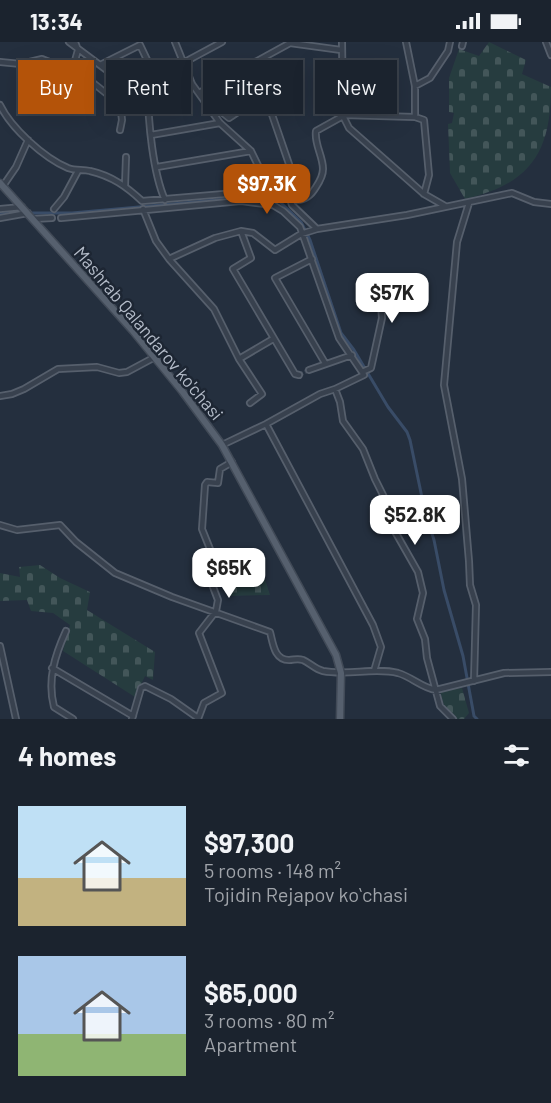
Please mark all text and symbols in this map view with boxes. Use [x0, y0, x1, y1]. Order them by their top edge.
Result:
text: 13:34 [30, 8, 83, 34]
chip: Buy [18, 60, 94, 114]
chip: Rent [106, 60, 191, 114]
chip: Filters [203, 60, 303, 114]
chip: New [315, 60, 397, 114]
pin: $97.3K [218, 164, 316, 215]
text: $97.3K [237, 171, 297, 195]
street label: Mashrab Qalandarov ko'chasi [70, 242, 228, 424]
pin: $57K [356, 273, 428, 324]
text: $57K [370, 280, 414, 304]
pin: $52.8K [366, 495, 464, 546]
text: $52.8K [384, 502, 446, 526]
pin: $65K [193, 548, 265, 599]
text: $65K [206, 555, 252, 579]
icon: filters [500, 739, 533, 772]
text: 4 homes [18, 740, 116, 771]
text: $97,300 [204, 827, 294, 858]
icon: home [66, 830, 138, 902]
text: 5 rooms · 148 m² [204, 858, 341, 882]
text: Tojidin Rejapov koʻchasi [204, 882, 408, 906]
text: $65,000 [204, 977, 298, 1008]
icon: home [66, 980, 138, 1052]
text: 3 rooms · 80 m² [204, 1008, 334, 1032]
text: Apartment [204, 1032, 297, 1056]

